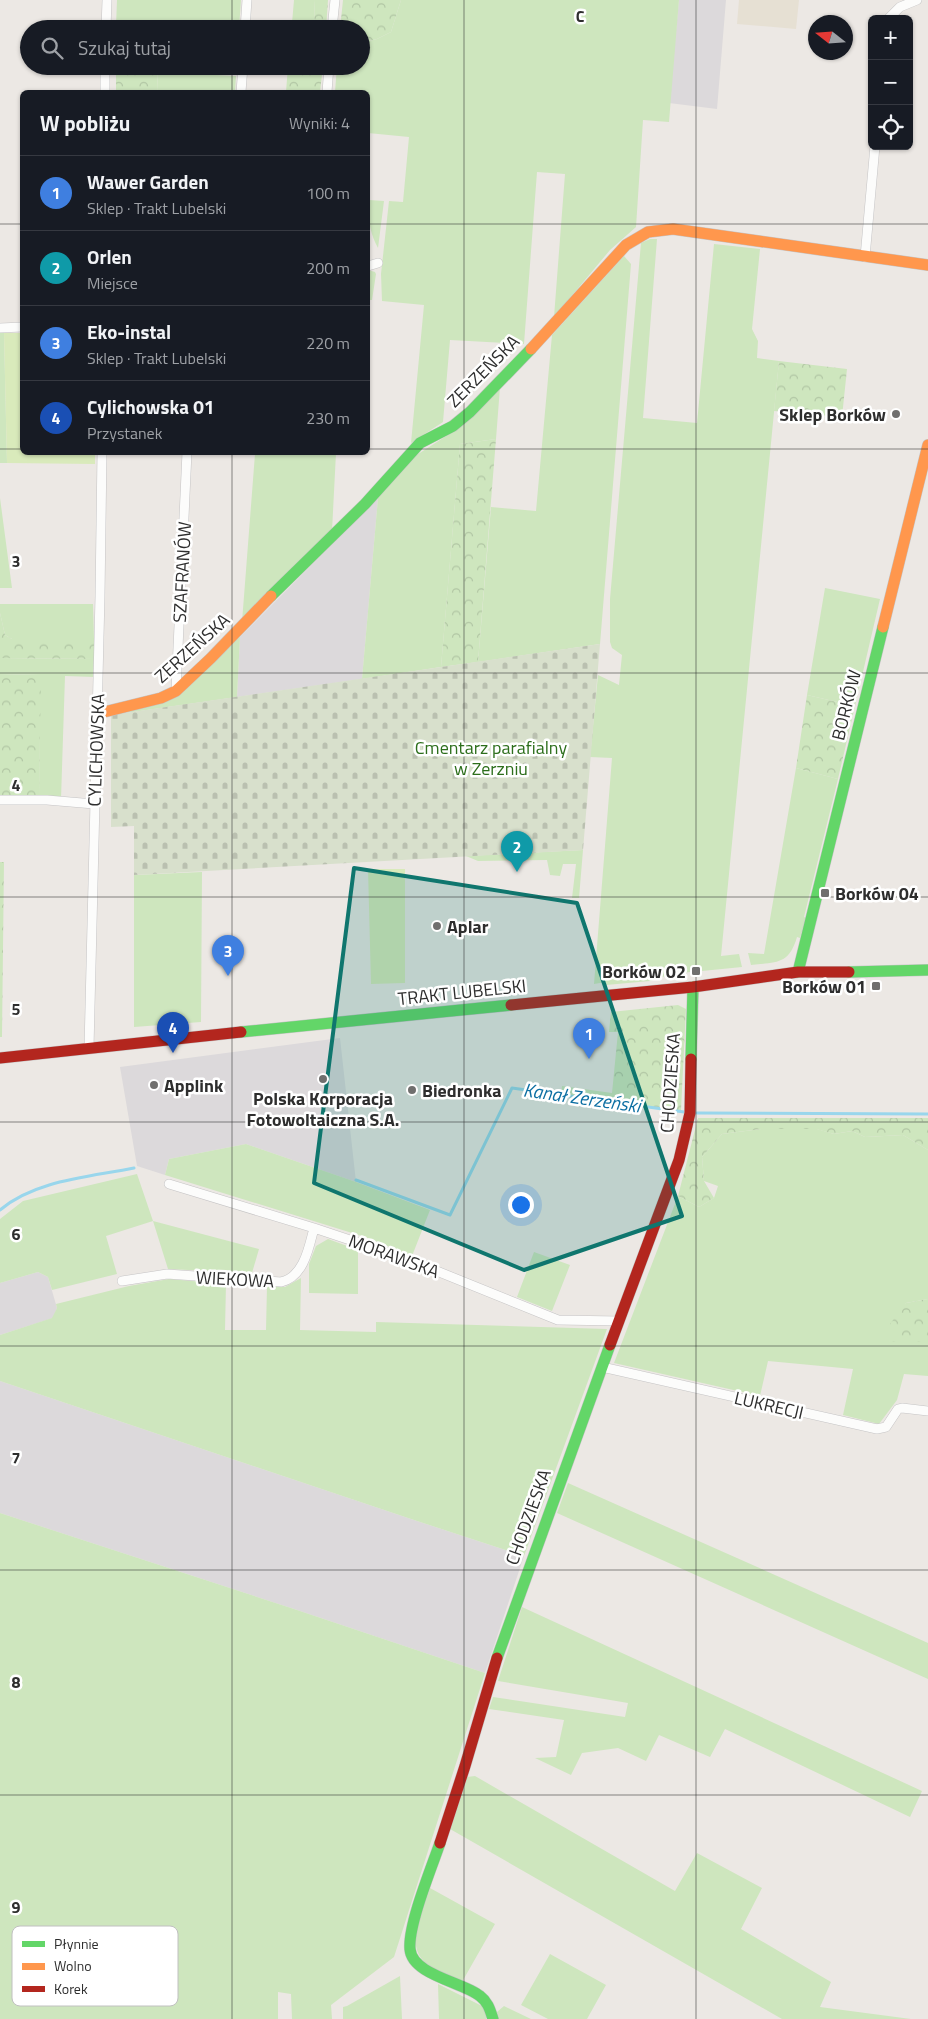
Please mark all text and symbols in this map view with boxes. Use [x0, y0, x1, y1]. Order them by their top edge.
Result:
text: C [576, 4, 585, 28]
north arrow [808, 15, 853, 60]
map controls [868, 15, 913, 150]
button: + [868, 15, 913, 60]
search box [20, 20, 370, 75]
text: Szukaj tutaj [78, 33, 171, 62]
icon: search [38, 34, 66, 62]
button: − [868, 60, 913, 105]
button: locate [868, 105, 913, 150]
text: W pobliżu [40, 107, 130, 139]
text: Wyniki: 4 [289, 111, 350, 135]
text: Wawer Garden [87, 167, 209, 196]
text: 1 [52, 181, 60, 205]
text: 100 m [306, 181, 350, 205]
text: Sklep · Trakt Lubelski [87, 196, 226, 220]
text: Orlen [87, 242, 132, 271]
text: 2 [52, 256, 60, 280]
text: 200 m [306, 256, 350, 280]
text: Miejsce [87, 271, 138, 295]
text: Eko-instal [87, 317, 171, 346]
street label: ZERZEŃSKA [441, 328, 526, 413]
text: 3 [52, 331, 60, 355]
text: 220 m [306, 331, 350, 355]
text: Sklep · Trakt Lubelski [87, 346, 226, 370]
text: Cylichowska 01 [87, 392, 214, 421]
place label: Sklep Borków [779, 401, 886, 428]
text: 4 [52, 406, 60, 430]
text: 230 m [306, 406, 350, 430]
marker: Sklep Borków [890, 408, 902, 420]
text: Przystanek [87, 421, 162, 445]
street label: SZAFRANÓW [166, 521, 198, 623]
text: 3 [12, 549, 20, 573]
street label: ZERZEŃSKA [148, 607, 236, 689]
street label: BORKÓW [824, 667, 868, 743]
street label: CYLICHOWSKA [81, 693, 111, 807]
park label: Cmentarz parafialny w Zerzniu [415, 734, 567, 782]
text: 4 [12, 773, 21, 797]
pin: 2 [501, 831, 533, 872]
place label: Borków 04 [835, 880, 919, 907]
marker: Borków 04 [819, 887, 831, 899]
place label: Aplar [447, 913, 489, 940]
marker: Aplar [431, 920, 443, 932]
pin: 3 [212, 935, 244, 976]
place label: Borków 02 [602, 958, 686, 985]
marker: Borków 02 [690, 965, 702, 977]
street label: TRAKT LUBELSKI [396, 972, 528, 1012]
place label: Borków 01 [782, 973, 866, 1000]
marker: Borków 01 [870, 980, 882, 992]
text: 5 [12, 997, 21, 1021]
pin: 4 [157, 1012, 189, 1053]
pin: 1 [573, 1018, 605, 1059]
street label: CHODZIESKA [653, 1032, 687, 1134]
place label: Applink [164, 1072, 224, 1099]
marker: Polska Korporacja Fotowoltaiczna S.A. [317, 1073, 329, 1085]
water label: Kanał Zerzeński [522, 1074, 644, 1120]
place label: Biedronka [422, 1077, 501, 1104]
marker: Applink [148, 1079, 160, 1091]
marker: Biedronka [406, 1084, 418, 1096]
place label: Polska Korporacja Fotowoltaiczna S.A. [247, 1085, 399, 1133]
your location [508, 1192, 534, 1218]
text: 6 [12, 1222, 21, 1246]
street label: MORAWSKA [345, 1227, 443, 1285]
street label: WIEKOWA [195, 1263, 275, 1295]
street label: LUKRECJI [732, 1384, 806, 1426]
text: 7 [12, 1446, 20, 1470]
street label: CHODZIESKA [498, 1465, 558, 1569]
text: 8 [12, 1670, 21, 1694]
text: 9 [12, 1895, 21, 1919]
legend [12, 1926, 178, 2006]
text: Płynnie [54, 1933, 99, 1954]
text: Wolno [54, 1955, 92, 1976]
text: Korek [54, 1978, 88, 1999]

